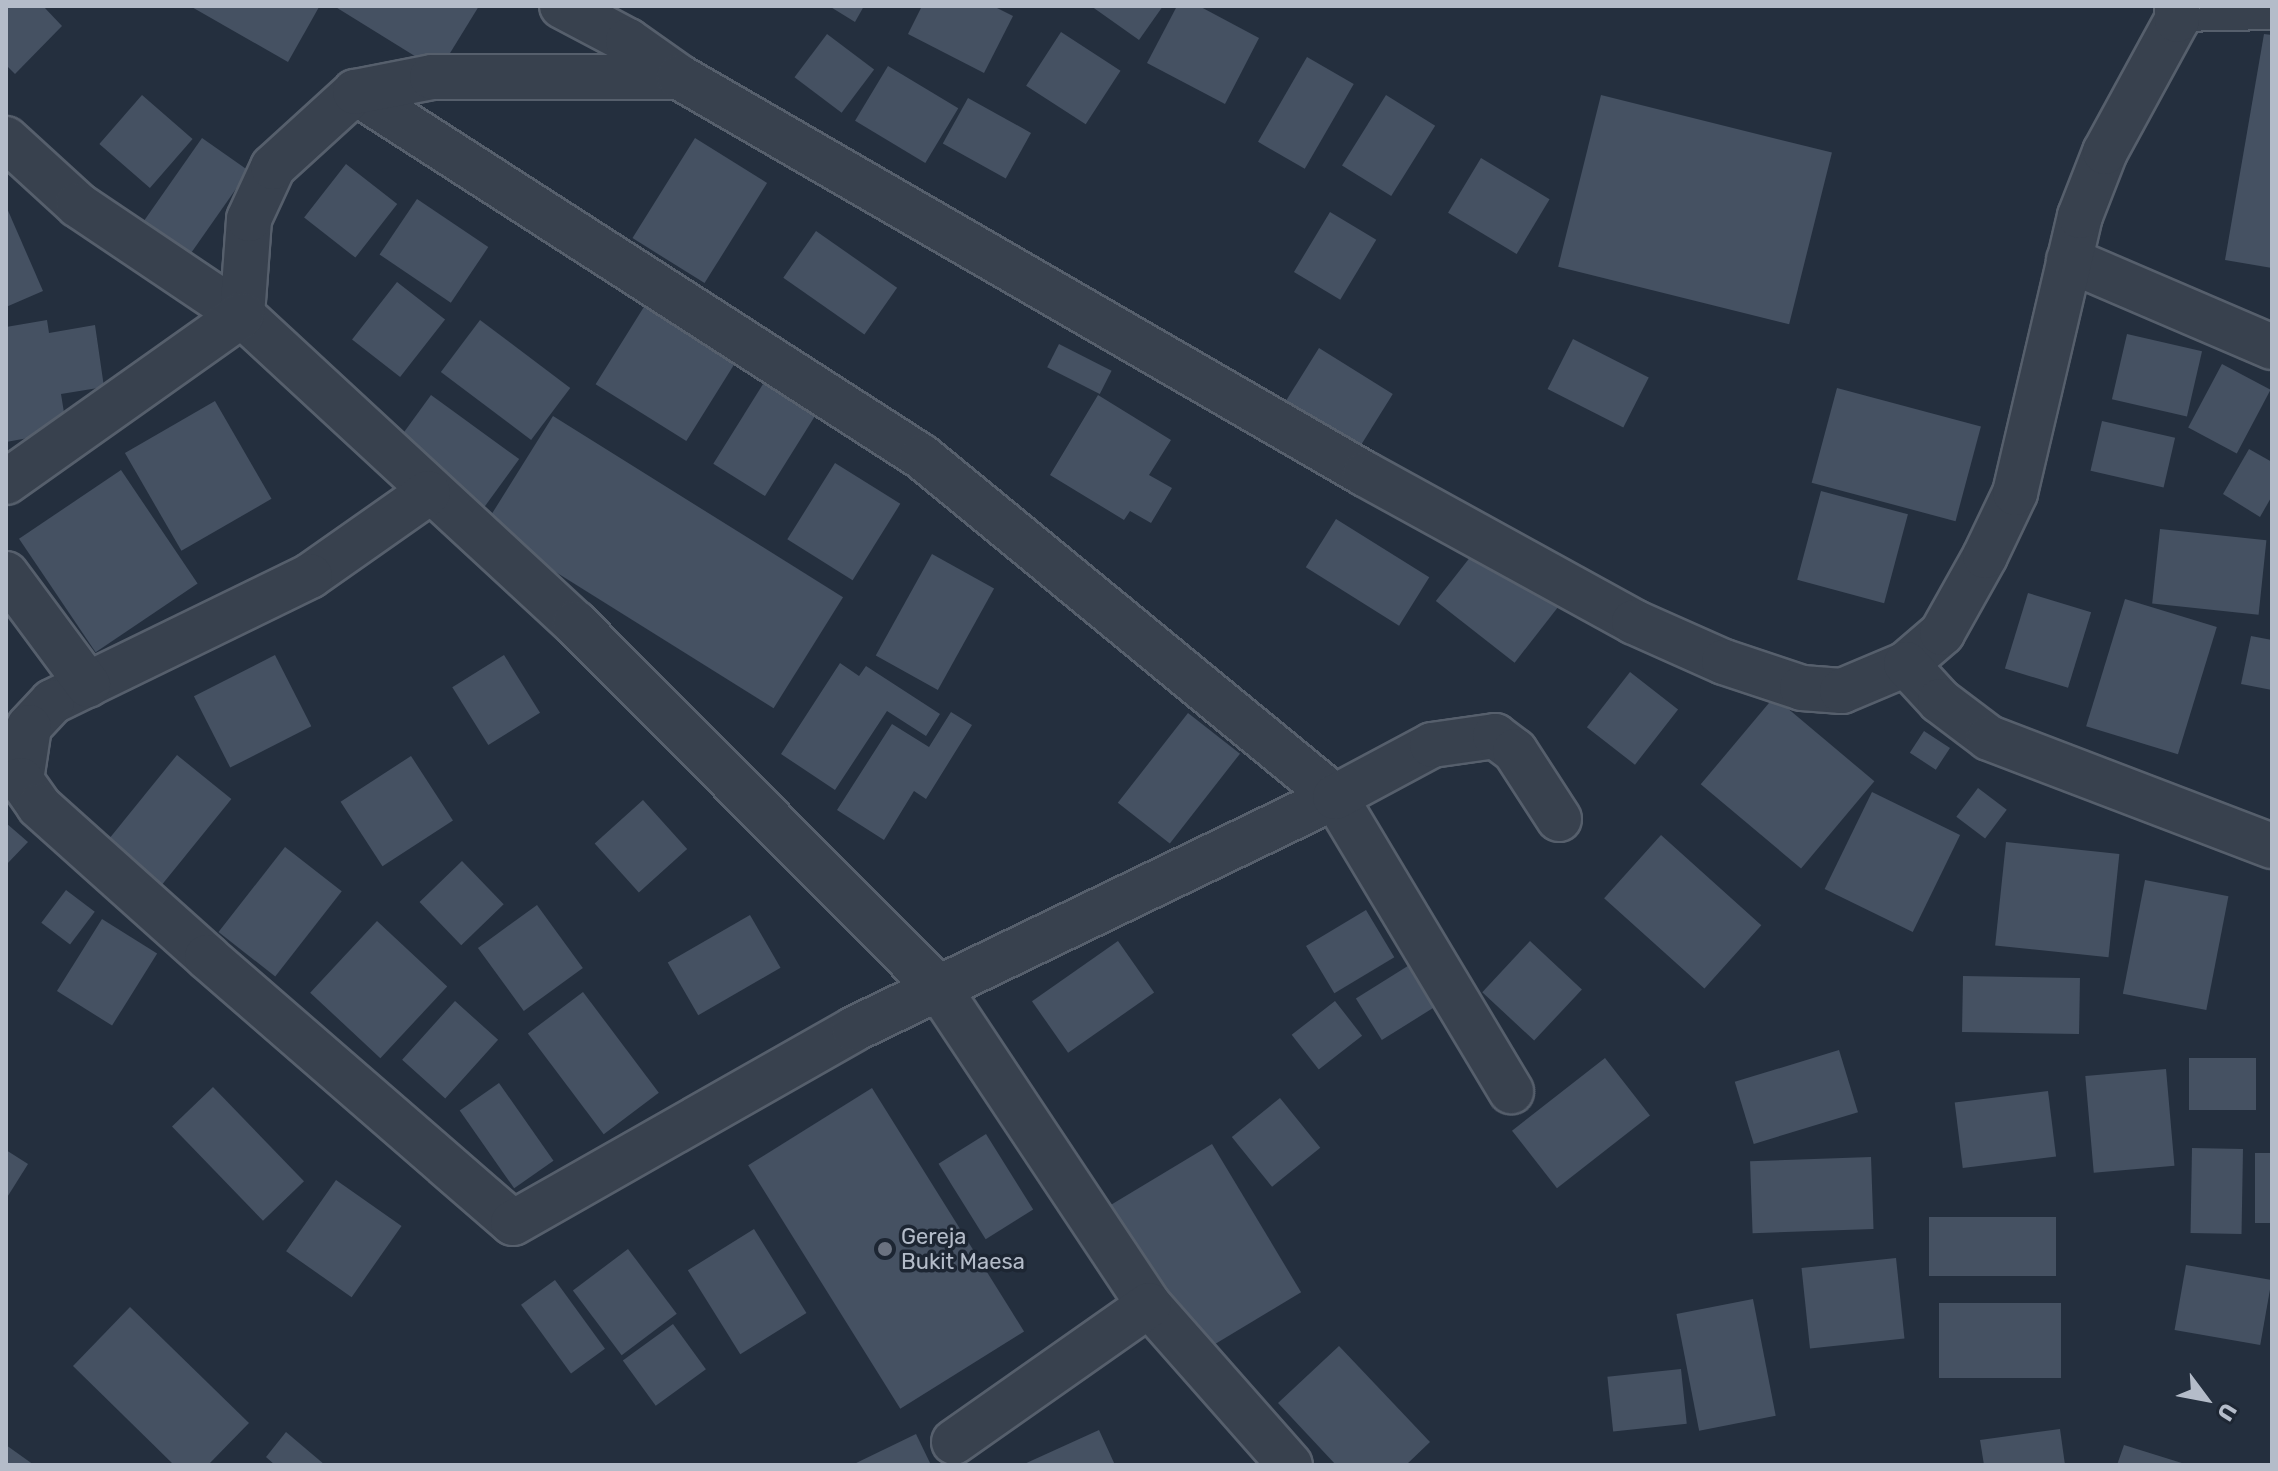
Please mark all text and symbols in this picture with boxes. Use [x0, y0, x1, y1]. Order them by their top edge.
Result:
place label: Gereja Bukit Maesa [901, 1223, 1025, 1274]
marker: Gereja Bukit Maesa [876, 1240, 894, 1258]
north arrow [2166, 1359, 2246, 1439]
text: U [2211, 1398, 2242, 1426]

